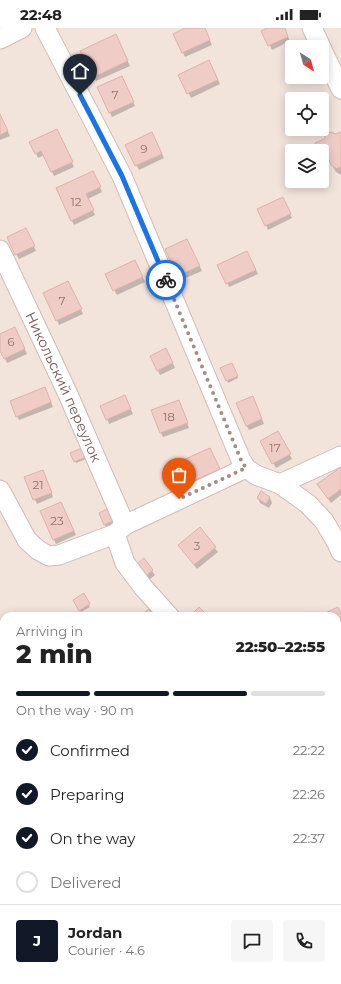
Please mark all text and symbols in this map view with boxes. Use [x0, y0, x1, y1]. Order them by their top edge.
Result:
text: 22:48 [20, 5, 62, 24]
north arrow [285, 40, 329, 84]
map controls [285, 40, 329, 188]
pin [63, 54, 97, 95]
icon: home [69, 60, 91, 82]
house number: 7 [111, 87, 119, 102]
button: locate [285, 92, 329, 136]
house number: 9 [140, 141, 148, 156]
button: layers [285, 144, 329, 188]
house number: 12 [70, 194, 82, 209]
courier [146, 260, 186, 300]
icon: bike [155, 269, 177, 291]
house number: 7 [58, 293, 66, 308]
street label: Никольский переулок [21, 309, 105, 465]
house number: 6 [7, 334, 15, 349]
house number: 18 [163, 409, 175, 424]
house number: 17 [269, 440, 281, 455]
pin [162, 458, 196, 499]
icon: bag [168, 464, 190, 486]
house number: 21 [32, 477, 44, 492]
house number: 23 [50, 513, 64, 528]
house number: 3 [194, 538, 201, 553]
text: Arriving in [16, 623, 83, 639]
text: 22:50–22:55 [236, 637, 325, 656]
text: 2 min [16, 638, 93, 670]
text: On the way · 90 m [16, 702, 134, 718]
icon: check [16, 739, 38, 761]
text: Confirmed [50, 741, 130, 760]
text: 22:22 [293, 742, 325, 758]
icon: check [16, 783, 38, 805]
text: Preparing [50, 785, 125, 804]
text: 22:26 [292, 786, 325, 802]
icon: check [16, 827, 38, 849]
text: On the way [50, 829, 135, 848]
text: 22:37 [293, 830, 325, 846]
text: Delivered [50, 873, 122, 892]
button: chat [231, 920, 273, 962]
button: phone [283, 920, 325, 962]
text: Jordan [68, 923, 122, 942]
text: J [33, 931, 41, 950]
text: Courier · 4.6 [68, 942, 145, 958]

